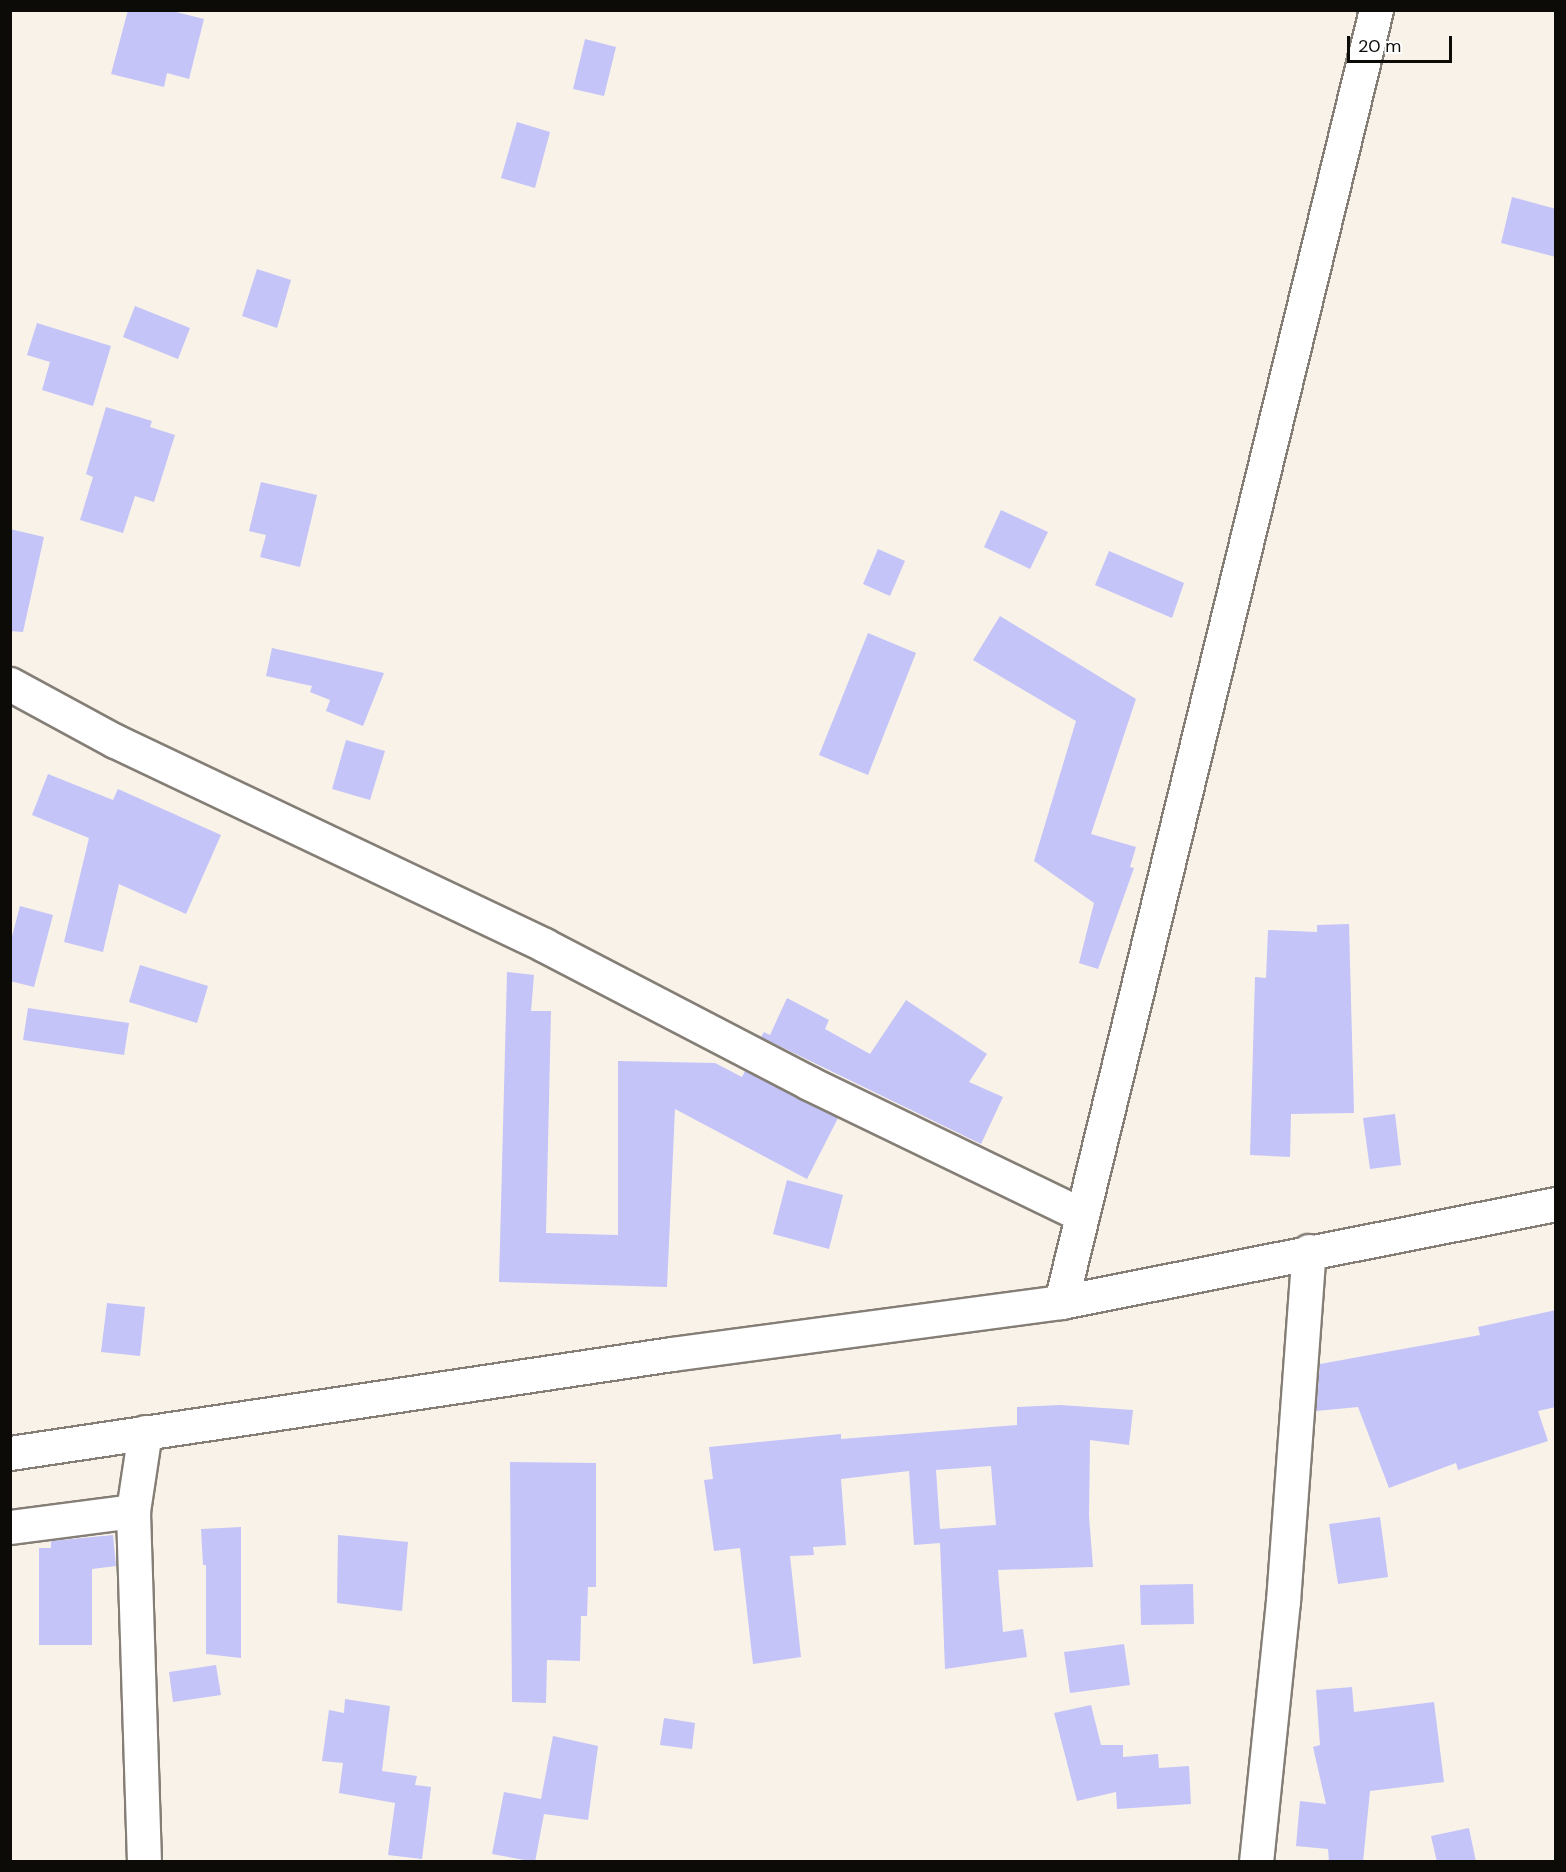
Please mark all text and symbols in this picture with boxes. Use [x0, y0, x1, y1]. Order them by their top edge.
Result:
scale bar [1350, 24, 1455, 62]
text: 20 m [1358, 34, 1401, 58]

